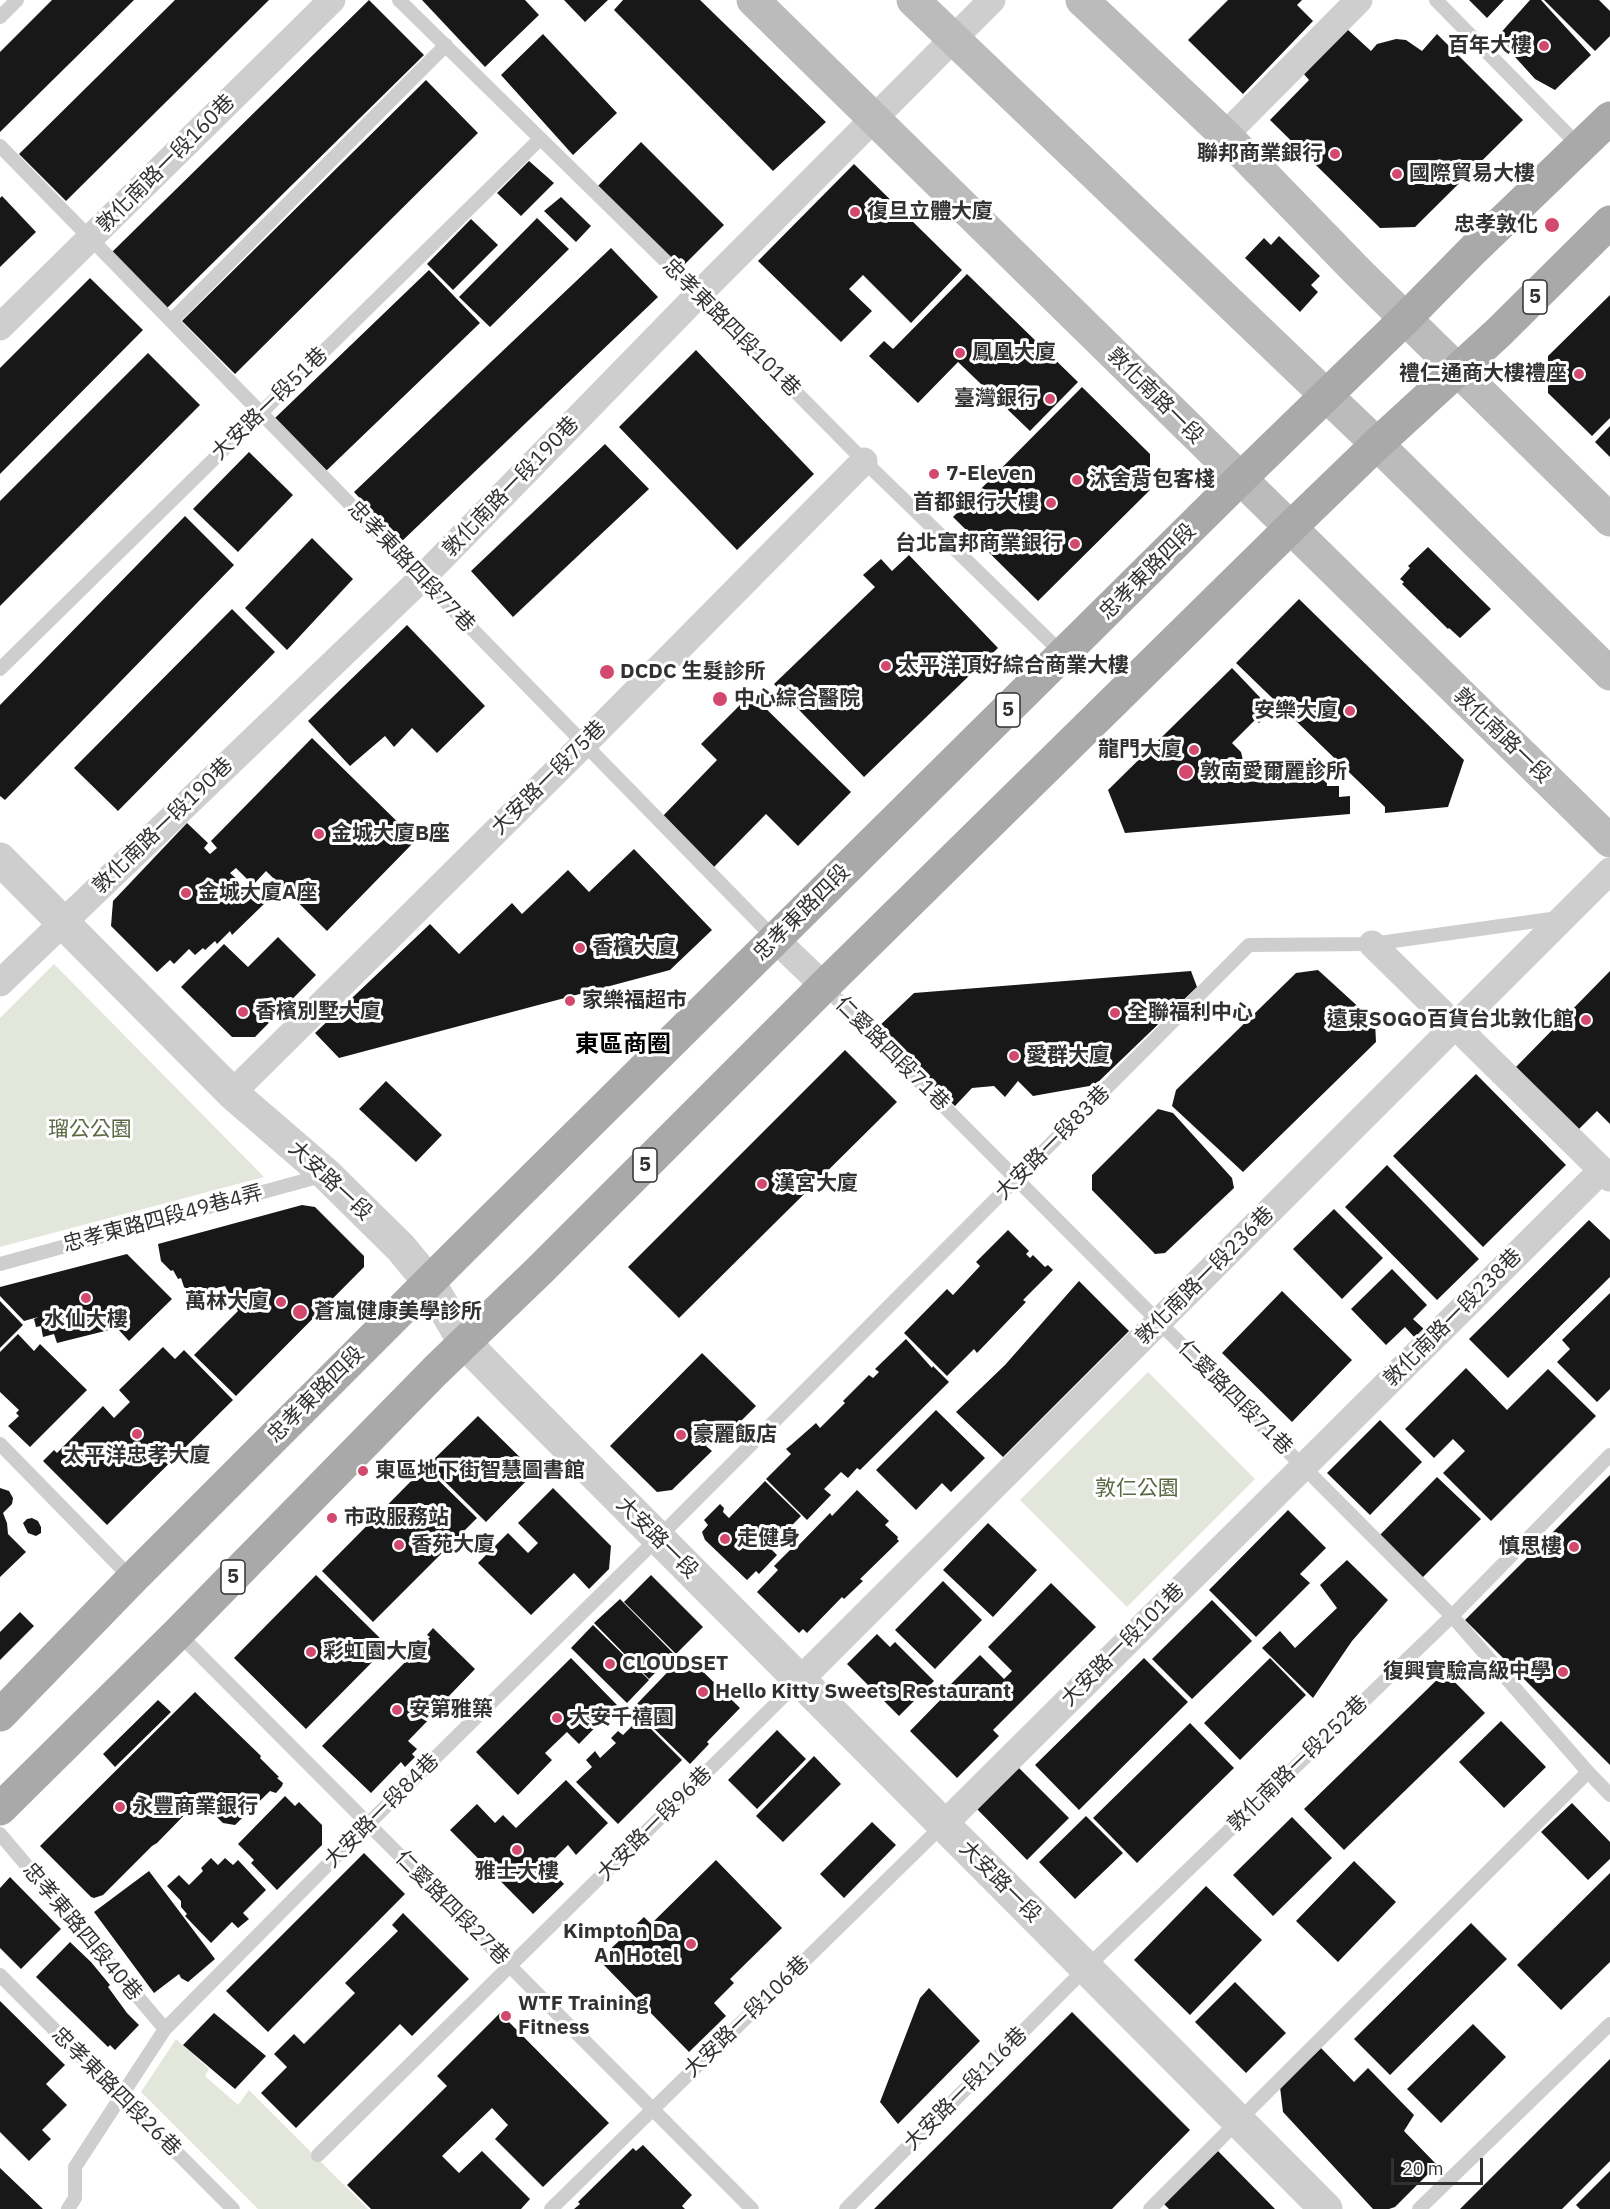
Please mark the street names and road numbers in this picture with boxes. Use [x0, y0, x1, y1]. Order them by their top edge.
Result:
street label: 敦化南路一段160巷 [92, 90, 240, 238]
street label: 忠孝東路四段101巷 [657, 254, 805, 402]
road number: 5 [1523, 280, 1547, 314]
street label: 大安路一段51巷 [207, 342, 333, 466]
street label: 敦化南路一段 [1102, 343, 1208, 449]
street label: 敦化南路一段190巷 [438, 412, 584, 562]
street label: 忠孝東路四段77巷 [342, 496, 480, 638]
street label: 忠孝東路四段 [1095, 519, 1201, 625]
street label: 敦化南路一段 [1448, 683, 1556, 789]
road number: 5 [996, 693, 1020, 727]
street label: 大安路一段75巷 [487, 716, 611, 840]
street label: 敦化南路一段190巷 [88, 753, 238, 899]
street label: 忠孝東路四段 [749, 860, 855, 966]
street label: 仁愛路四段71巷 [830, 992, 954, 1116]
street label: 大安路一段83巷 [991, 1081, 1115, 1205]
street label: 大安路一段 [283, 1136, 377, 1226]
road number: 5 [633, 1148, 657, 1182]
street label: 忠孝東路四段49巷4弄 [60, 1180, 266, 1258]
street label: 敦化南路一段236巷 [1131, 1202, 1279, 1350]
street label: 敦化南路一段238巷 [1379, 1244, 1527, 1392]
street label: 仁愛路四段71巷 [1173, 1336, 1297, 1460]
street label: 忠孝東路四段 [263, 1342, 369, 1448]
street label: 大安路一段 [611, 1492, 703, 1584]
road number: 5 [221, 1560, 245, 1594]
street label: 大安路一段101巷 [1056, 1578, 1190, 1712]
street label: 敦化南路一段252巷 [1223, 1691, 1373, 1837]
street label: 大安路一段84巷 [320, 1749, 444, 1873]
street label: 大安路一段96巷 [593, 1762, 717, 1886]
street label: 大安路一段 [954, 1836, 1046, 1928]
street label: 仁愛路四段27巷 [390, 1846, 514, 1970]
street label: 忠孝東路四段40巷 [17, 1858, 147, 2006]
street label: 大安路一段106巷 [679, 1951, 815, 2083]
street label: 忠孝東路四段26巷 [46, 2022, 186, 2162]
street label: 大安路一段116巷 [899, 2022, 1033, 2156]

